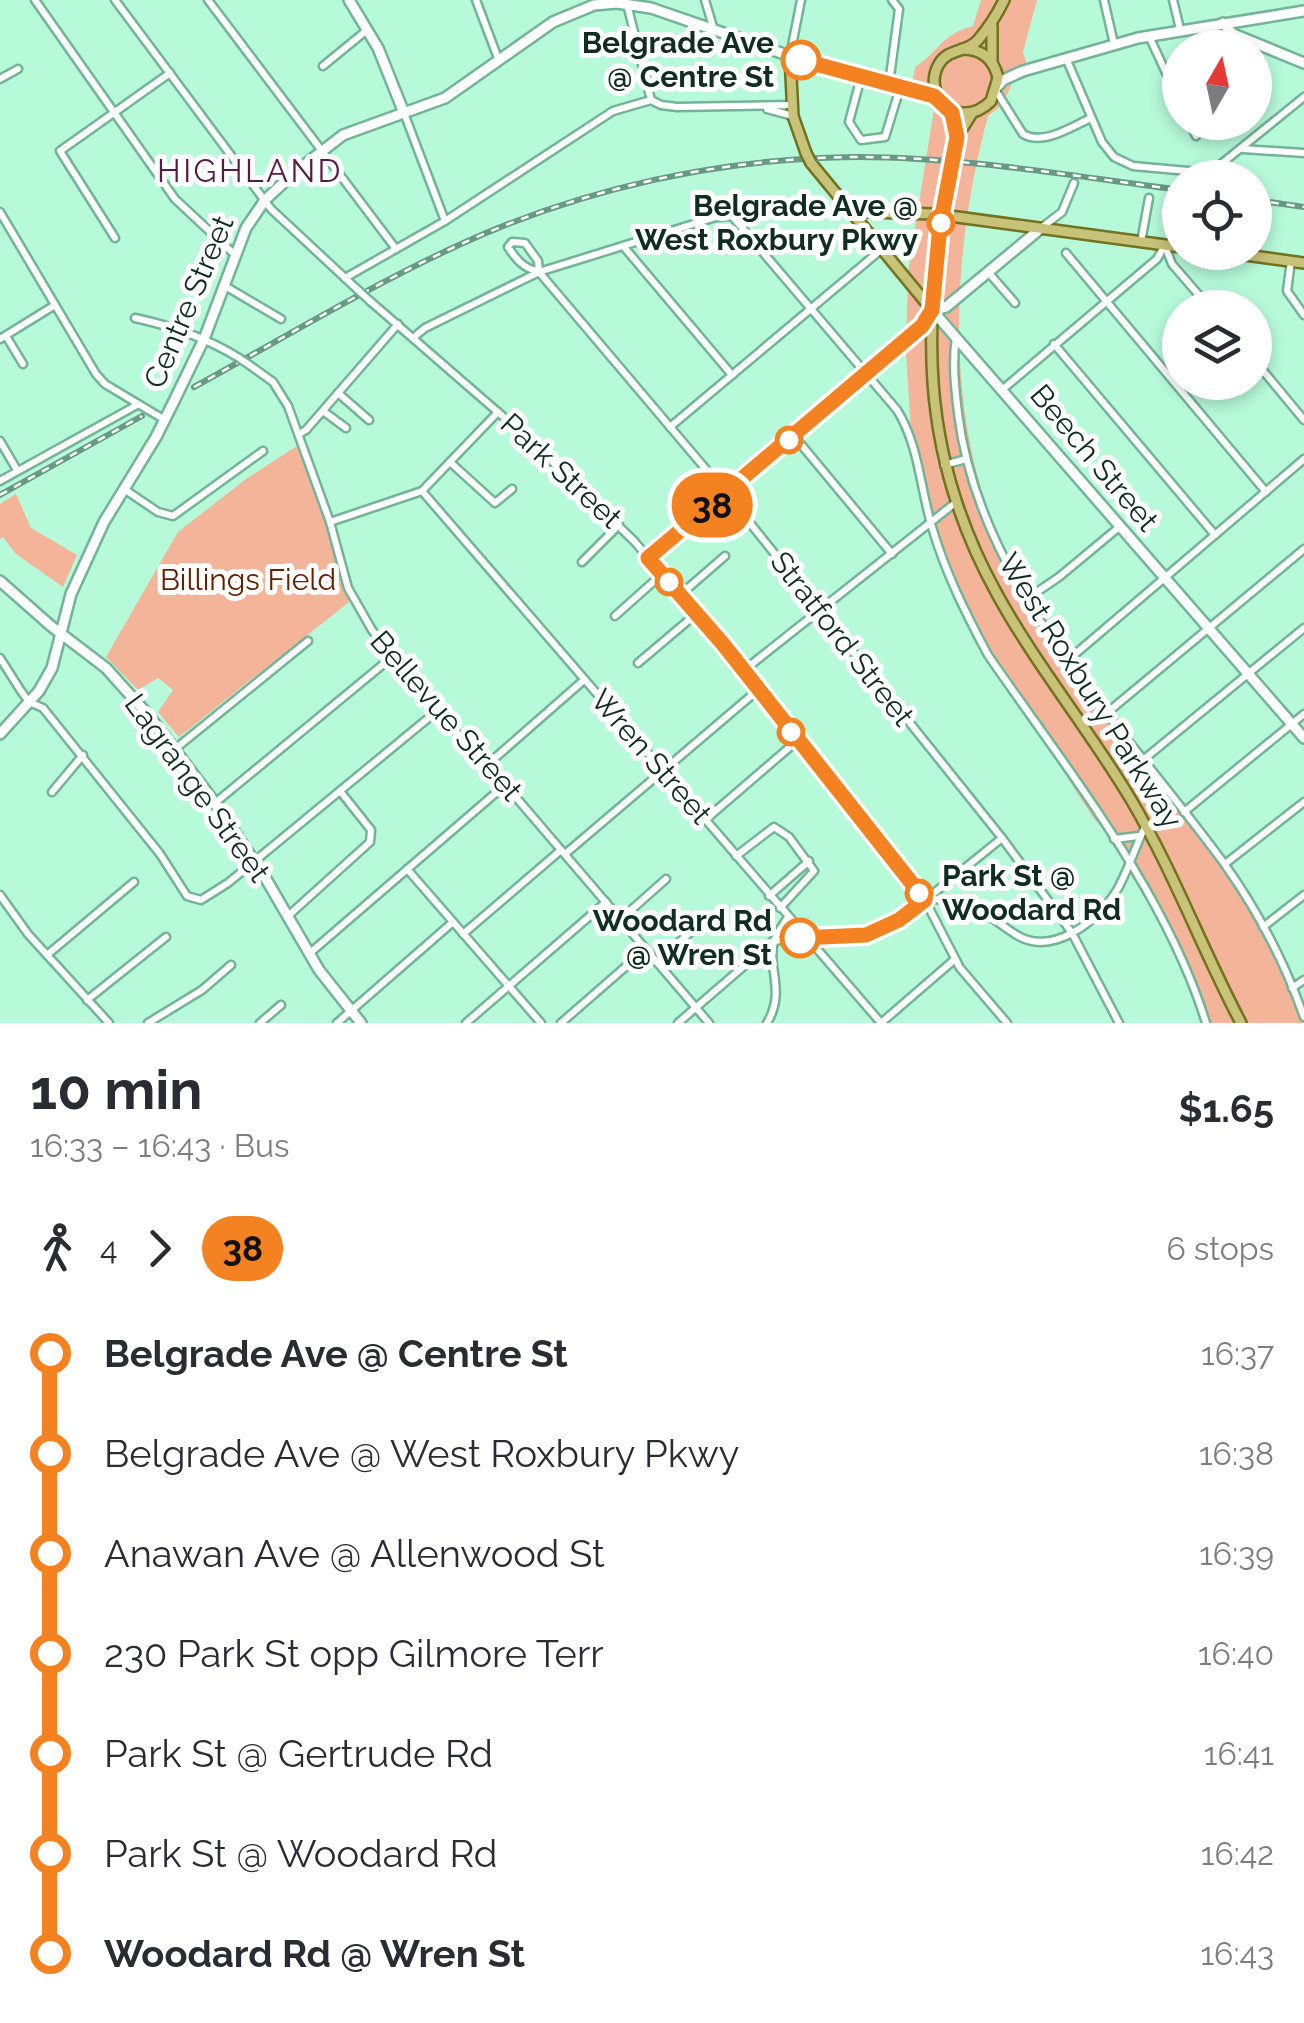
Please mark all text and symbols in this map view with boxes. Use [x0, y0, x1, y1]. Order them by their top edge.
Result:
place label: Belgrade Ave @ Centre St [582, 25, 774, 94]
north arrow [1162, 30, 1272, 140]
map controls [1162, 30, 1272, 400]
marker: Belgrade Ave @ Centre St [782, 41, 820, 79]
district label: HIGHLAND [157, 152, 343, 189]
button: locate [1162, 160, 1272, 270]
place label: Belgrade Ave @ West Roxbury Pkwy [635, 188, 918, 257]
street label: Centre Street [136, 210, 241, 393]
marker: Belgrade Ave @ West Roxbury Pkwy [928, 210, 954, 236]
button: layers [1162, 290, 1272, 400]
street label: Beech Street [1023, 377, 1166, 538]
street label: Park Street [494, 406, 629, 535]
unlabelled marker [776, 427, 802, 453]
line badge: 38 [667, 472, 757, 538]
text: 38 [692, 485, 732, 526]
street label: Stratford Street [763, 545, 921, 733]
street label: West Roxbury Parkway [991, 547, 1189, 835]
park label: Billings Field [160, 562, 336, 597]
unlabelled marker [656, 569, 682, 595]
street label: Bellevue Street [363, 624, 530, 808]
street label: Wren Street [584, 683, 719, 831]
street label: Lagrange Street [118, 687, 277, 888]
unlabelled marker [778, 719, 804, 745]
place label: Park St @ Woodard Rd [942, 858, 1121, 927]
marker: Park St @ Woodard Rd [906, 880, 932, 906]
place label: Woodard Rd @ Wren St [593, 903, 772, 972]
marker: Woodard Rd @ Wren St [781, 919, 819, 957]
text: 10 min [30, 1057, 203, 1122]
text: $1.65 [1178, 1086, 1274, 1131]
text: 16:33 – 16:43 · Bus [30, 1127, 289, 1164]
icon: walk [30, 1221, 85, 1276]
icon: forward [132, 1221, 187, 1276]
text: 38 [222, 1228, 263, 1269]
text: 4 [100, 1230, 117, 1267]
text: 6 stops [1166, 1230, 1274, 1267]
text: Belgrade Ave @ Centre St [104, 1331, 568, 1376]
text: 16:37 [1201, 1335, 1274, 1372]
text: Belgrade Ave @ West Roxbury Pkwy [104, 1431, 739, 1476]
text: 16:38 [1199, 1435, 1274, 1472]
text: Anawan Ave @ Allenwood St [104, 1531, 605, 1576]
text: 16:39 [1199, 1535, 1274, 1572]
text: 230 Park St opp Gilmore Terr [104, 1631, 604, 1676]
text: 16:40 [1198, 1635, 1274, 1672]
text: Park St @ Gertrude Rd [104, 1731, 493, 1776]
text: 16:41 [1204, 1735, 1274, 1772]
text: Park St @ Woodard Rd [104, 1831, 497, 1876]
text: 16:42 [1201, 1835, 1274, 1872]
text: Woodard Rd @ Wren St [104, 1931, 525, 1976]
text: 16:43 [1200, 1935, 1274, 1972]

